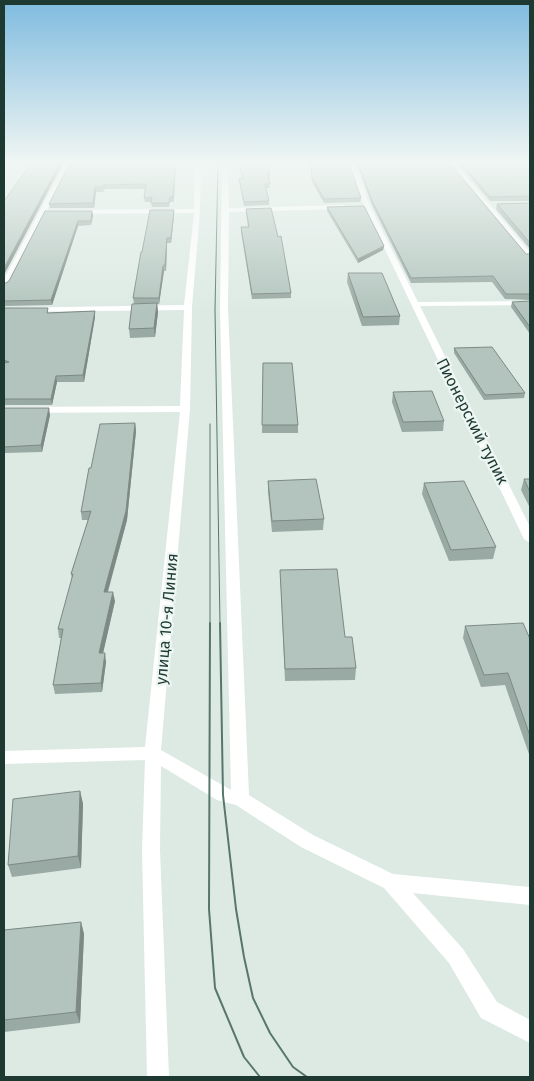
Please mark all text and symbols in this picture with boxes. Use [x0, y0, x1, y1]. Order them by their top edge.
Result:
street label: Пионерский тупик [432, 355, 513, 488]
street label: улица 10-я Линия [151, 552, 182, 686]

